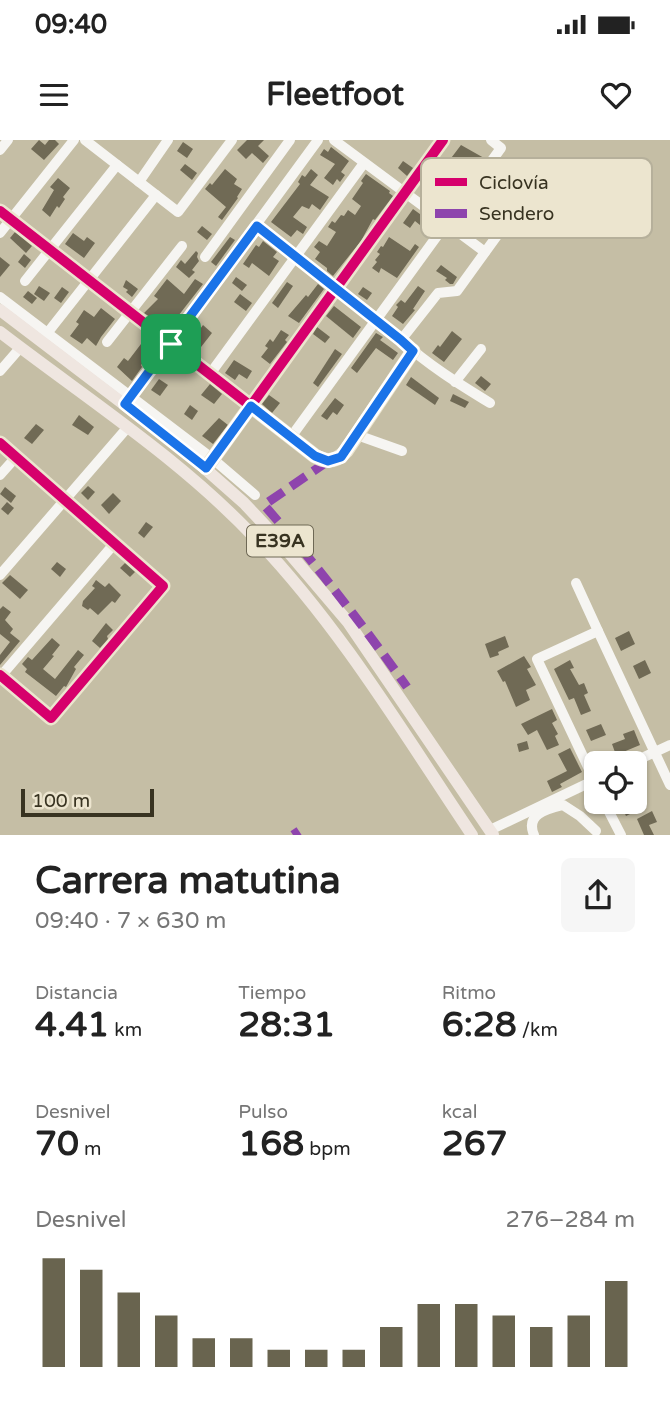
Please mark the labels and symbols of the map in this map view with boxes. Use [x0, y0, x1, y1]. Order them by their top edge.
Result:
legend [421, 158, 652, 238]
text: Ciclovía [479, 172, 549, 194]
text: Sendero [479, 203, 554, 225]
pin [141, 314, 201, 374]
road number: E39A [247, 526, 313, 556]
scale bar [21, 786, 154, 818]

